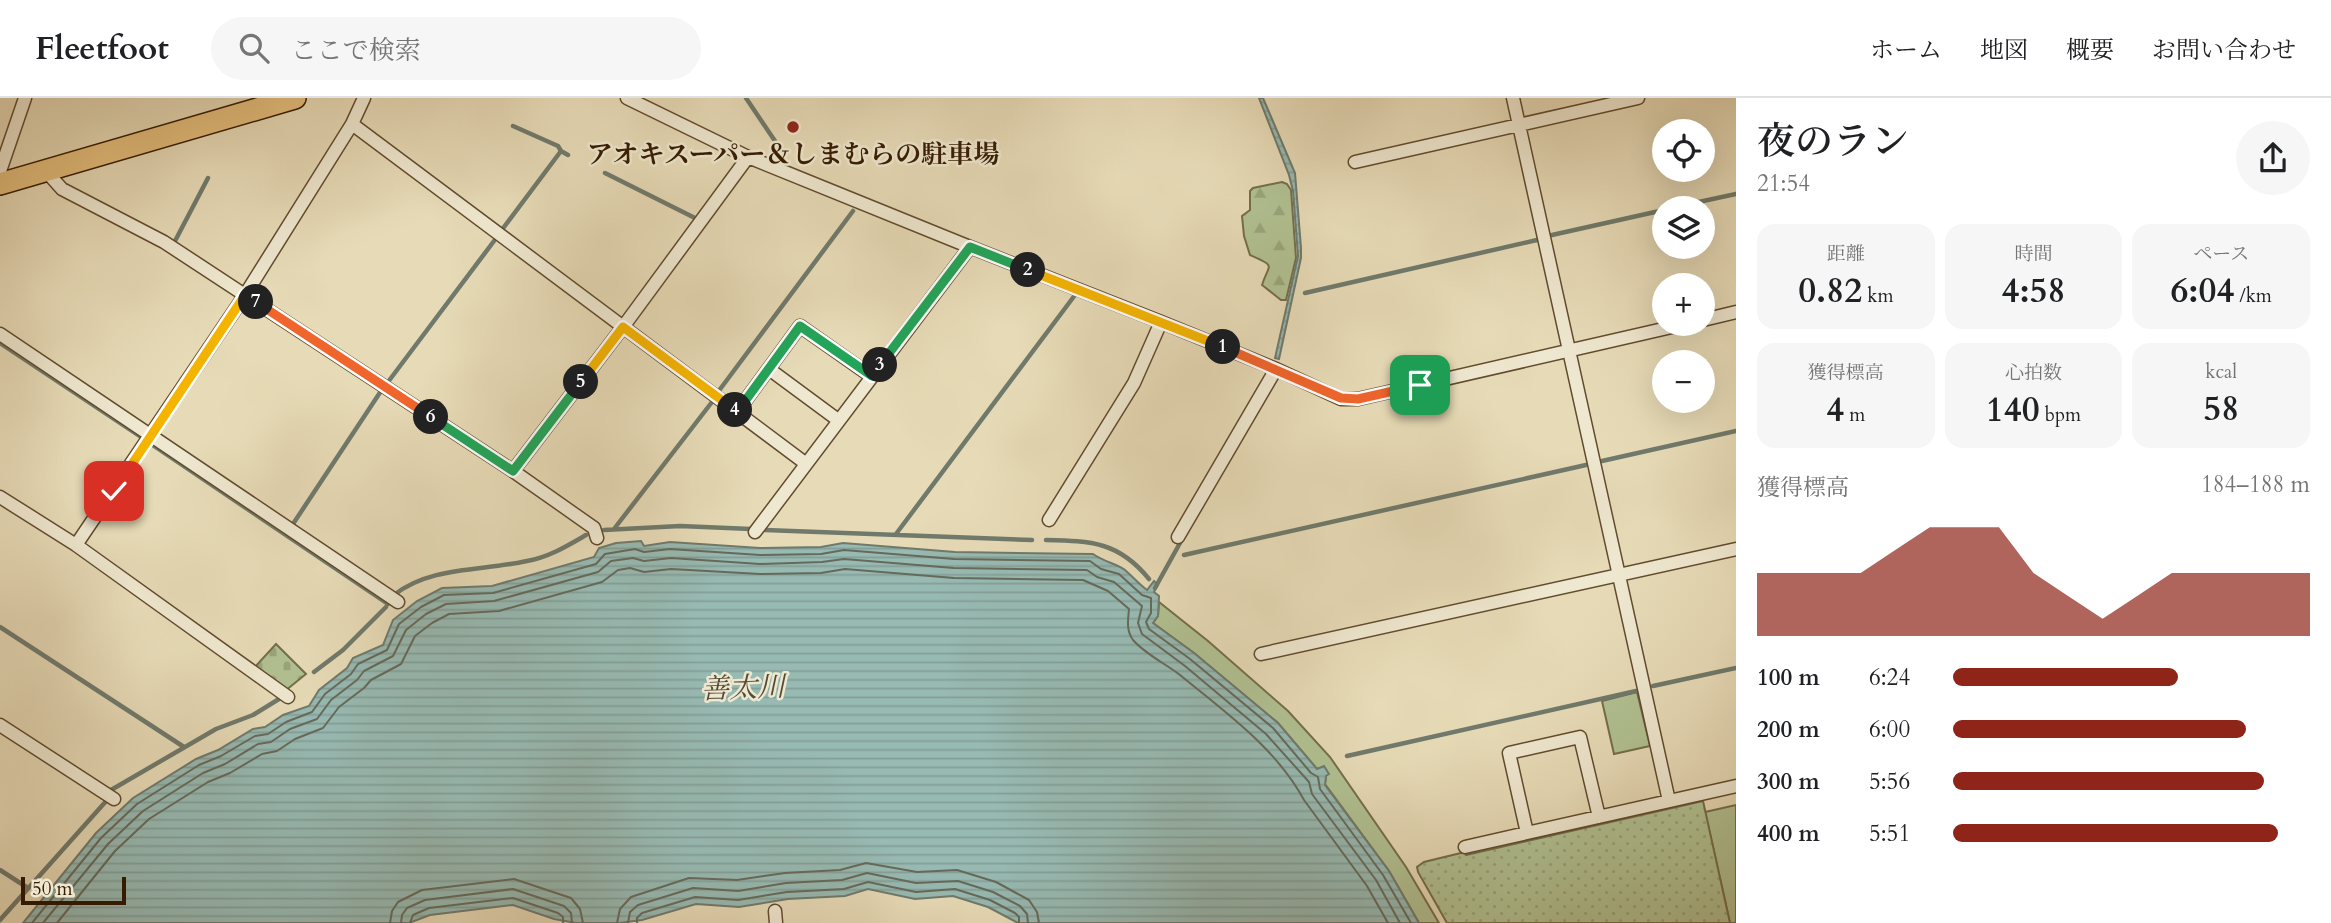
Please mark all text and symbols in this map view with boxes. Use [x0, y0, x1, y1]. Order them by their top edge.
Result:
search box [211, 17, 701, 80]
text: Fleetfoot [35, 26, 169, 71]
icon: search [235, 29, 273, 67]
text: ここで検索 [291, 33, 421, 68]
text: ホーム [1870, 34, 1942, 67]
text: 地図 [1980, 34, 2028, 67]
text: 概要 [2066, 34, 2114, 67]
text: お問い合わせ [2152, 34, 2296, 67]
text: 夜のラン [1757, 116, 1909, 168]
marker: アオキスーパー＆しまむらの駐車場 [785, 119, 801, 135]
map controls [1652, 119, 1715, 413]
button: locate [1652, 119, 1715, 182]
button: share [2236, 121, 2310, 195]
place label: アオキスーパー＆しまむらの駐車場 [587, 137, 999, 172]
text: 21:54 [1757, 168, 1810, 199]
button: layers [1652, 196, 1715, 259]
text: 距離 [1827, 241, 1865, 267]
text: 時間 [2014, 241, 2053, 267]
text: ペース [2193, 241, 2249, 267]
pin: 2 [1010, 252, 1046, 288]
text: 2 [1023, 256, 1032, 282]
text: 0.82 [1798, 267, 1862, 315]
text: 4:58 [2002, 267, 2065, 315]
text: 6:04 [2170, 267, 2234, 315]
button: + [1652, 273, 1715, 336]
text: km [1862, 283, 1893, 309]
text: /km [2234, 283, 2272, 309]
pin: 7 [238, 284, 274, 320]
text: 7 [251, 288, 260, 314]
pin: 1 [1206, 330, 1240, 364]
text: 1 [1218, 333, 1227, 359]
pin: 3 [862, 348, 898, 382]
button: − [1652, 350, 1715, 413]
text: 3 [875, 351, 884, 377]
pin [1390, 355, 1450, 415]
text: kcal [2205, 359, 2237, 385]
text: 獲得標高 [1808, 360, 1884, 386]
text: 心拍数 [2005, 360, 2062, 386]
pin: 5 [564, 364, 598, 400]
icon: arrive [1401, 366, 1439, 404]
text: 5 [576, 368, 585, 394]
text: 58 [2203, 385, 2239, 433]
text: 4 [1826, 386, 1844, 434]
text: 140 [1986, 386, 2040, 434]
pin: 4 [718, 392, 752, 428]
text: 4 [730, 396, 739, 422]
pin: 6 [414, 400, 448, 434]
text: m [1844, 402, 1865, 428]
text: bpm [2040, 402, 2081, 428]
text: 6 [426, 403, 435, 429]
pin [84, 461, 144, 521]
text: 184–188 m [2201, 469, 2310, 500]
icon: check [95, 472, 133, 510]
text: 獲得標高 [1757, 472, 1849, 503]
text: 100 m [1757, 662, 1820, 693]
text: 6:24 [1869, 662, 1910, 693]
water label: 善太川 [700, 667, 789, 708]
text: 200 m [1757, 714, 1820, 745]
text: 6:00 [1869, 714, 1910, 745]
text: 300 m [1757, 766, 1820, 797]
text: 5:56 [1869, 766, 1910, 797]
text: 400 m [1757, 818, 1820, 849]
text: 5:51 [1869, 818, 1910, 849]
scale bar [21, 874, 126, 906]
text: 50 m [32, 876, 73, 902]

